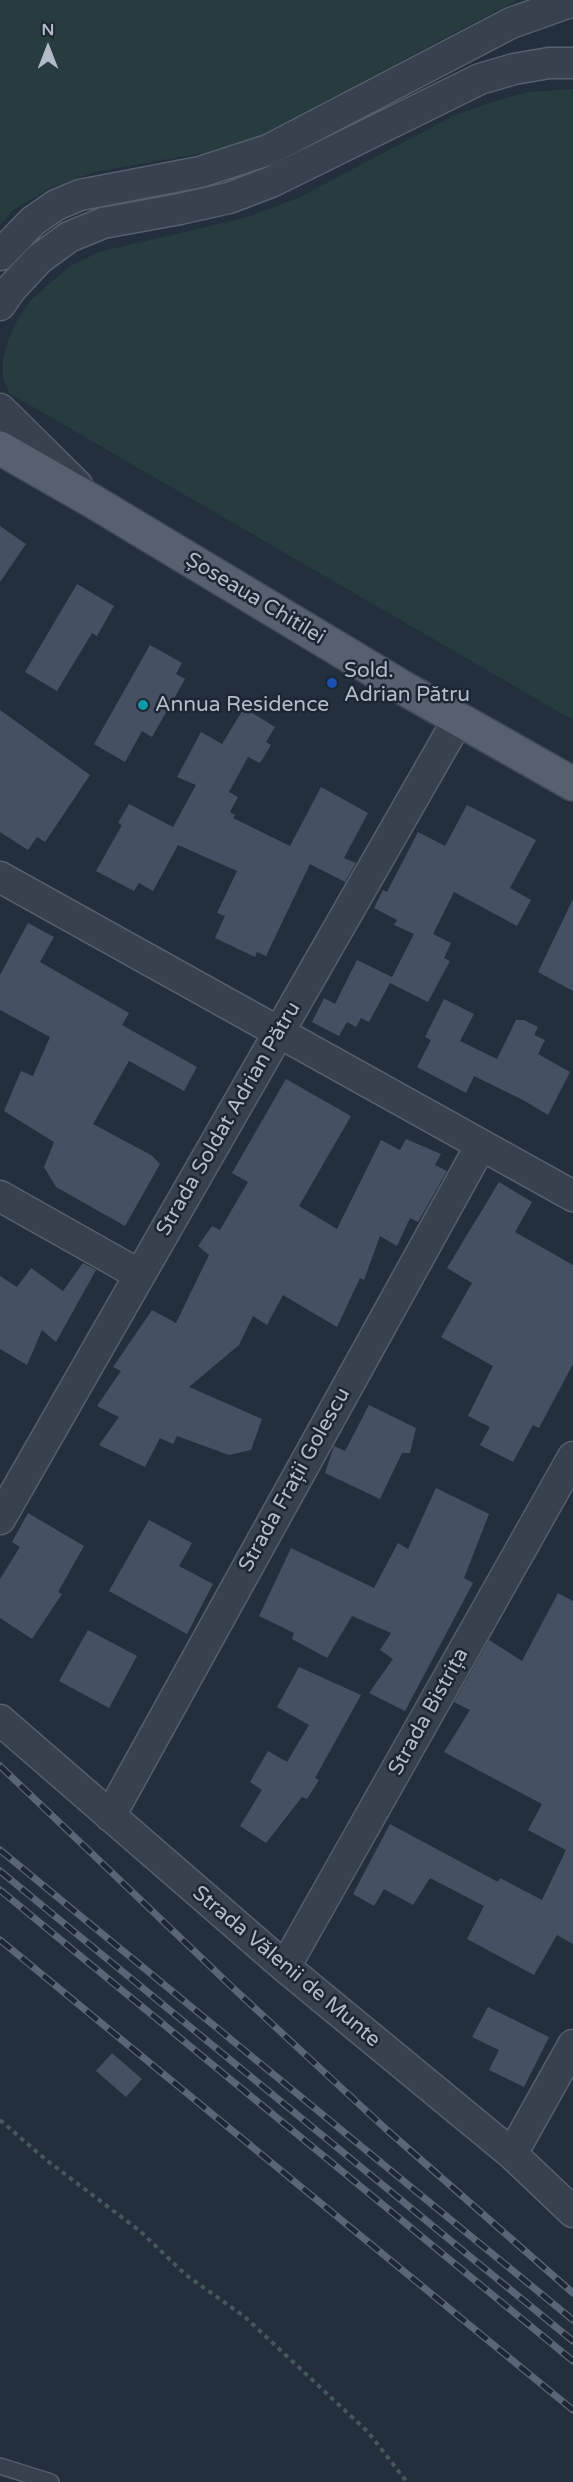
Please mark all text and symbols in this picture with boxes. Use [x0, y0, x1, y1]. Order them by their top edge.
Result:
north arrow [18, 18, 78, 78]
text: N [42, 20, 54, 40]
street label: Șoseaua Chitilei [181, 548, 329, 650]
place label: Sold. Adrian Pătru [344, 658, 470, 708]
marker: Sold. Adrian Pătru [325, 676, 339, 690]
place label: Annua Residence [155, 692, 329, 718]
marker: Annua Residence [136, 698, 150, 712]
street label: Strada Soldat Adrian Pătru [152, 998, 306, 1240]
street label: Strada Frații Golescu [234, 1384, 356, 1576]
street label: Strada Bistrița [384, 1644, 474, 1780]
street label: Strada Vălenii de Munte [187, 1881, 385, 2053]

